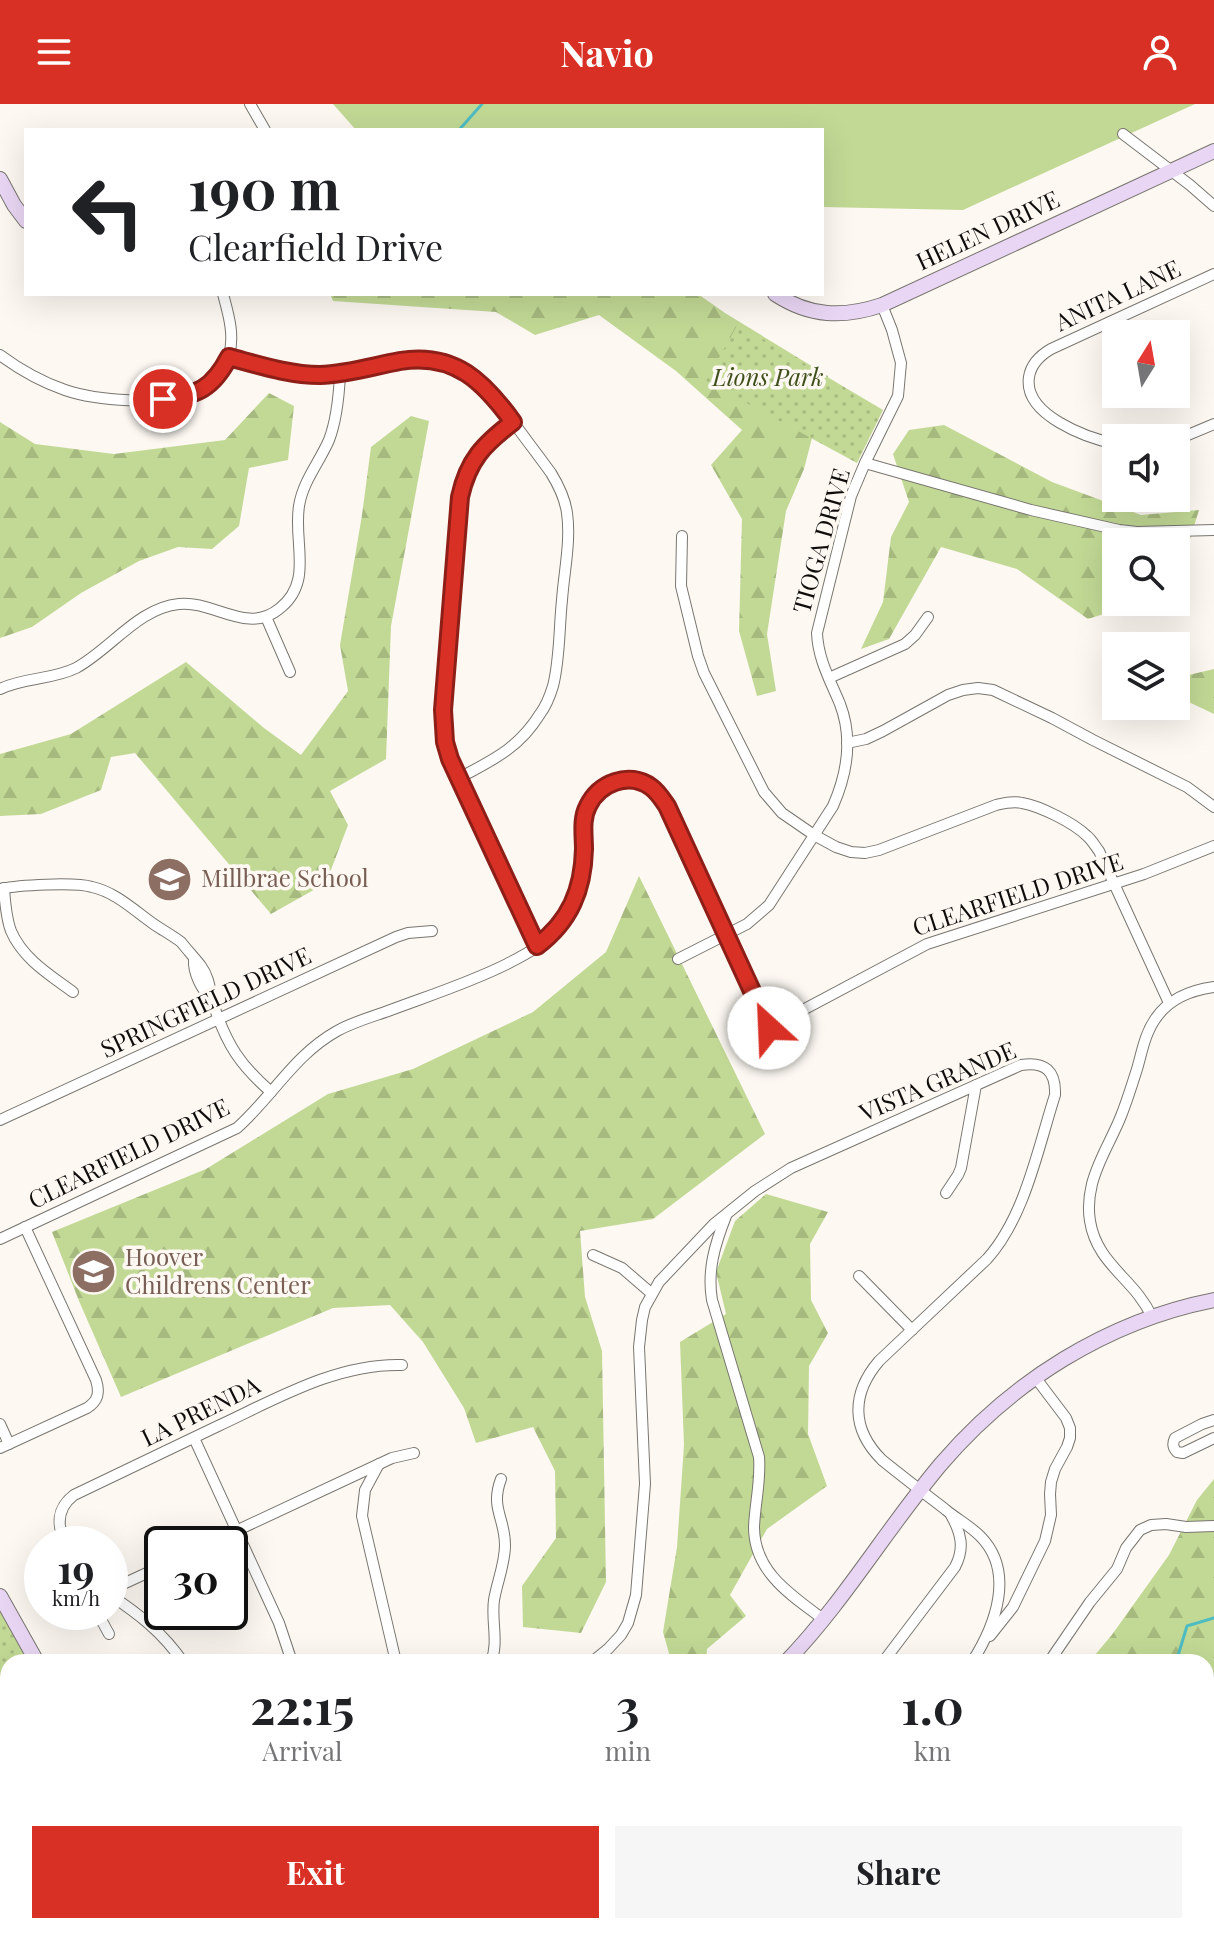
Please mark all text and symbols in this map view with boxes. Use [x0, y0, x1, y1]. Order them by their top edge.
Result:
text: Navio [560, 28, 654, 76]
icon: menu [32, 30, 76, 74]
icon: person [1138, 30, 1182, 74]
text: 190 m [188, 150, 340, 225]
icon: left [56, 160, 160, 264]
street label: HELEN DRIVE [910, 182, 1064, 276]
text: Clearfield Drive [188, 222, 443, 270]
street label: ANITA LANE [1048, 251, 1185, 338]
north arrow [1102, 320, 1190, 408]
map controls [1102, 320, 1190, 720]
park label: Lions Park [711, 360, 824, 392]
pin [129, 365, 197, 433]
icon: arrive [141, 377, 185, 421]
button: sound [1102, 424, 1190, 512]
street label: TIOGA DRIVE [784, 464, 856, 617]
button: search [1102, 528, 1190, 616]
button: layers [1102, 632, 1190, 720]
street label: CLEARFIELD DRIVE [908, 844, 1127, 942]
school or university icon: Millbrae School [146, 855, 194, 903]
place label: Millbrae School [201, 861, 369, 893]
street label: SPRINGFIELD DRIVE [95, 938, 316, 1064]
position arrow [727, 986, 811, 1070]
street label: VISTA GRANDE [853, 1033, 1020, 1128]
street label: CLEARFIELD DRIVE [22, 1090, 234, 1215]
place label: Hoover Childrens Center [125, 1240, 311, 1300]
school or university icon: Hoover Childrens Center [70, 1248, 118, 1296]
street label: LA PRENDA [135, 1367, 266, 1453]
speed limit sign: 30 [144, 1526, 248, 1630]
text: 19 [57, 1541, 95, 1594]
text: km/h [52, 1584, 100, 1611]
text: 22:15 [250, 1673, 354, 1737]
text: 3 [616, 1673, 640, 1737]
text: 1.0 [901, 1673, 964, 1737]
text: Arrival [262, 1733, 342, 1768]
text: min [605, 1733, 651, 1768]
text: km [914, 1733, 951, 1768]
button: Exit [32, 1826, 599, 1918]
button: Share [615, 1826, 1182, 1918]

